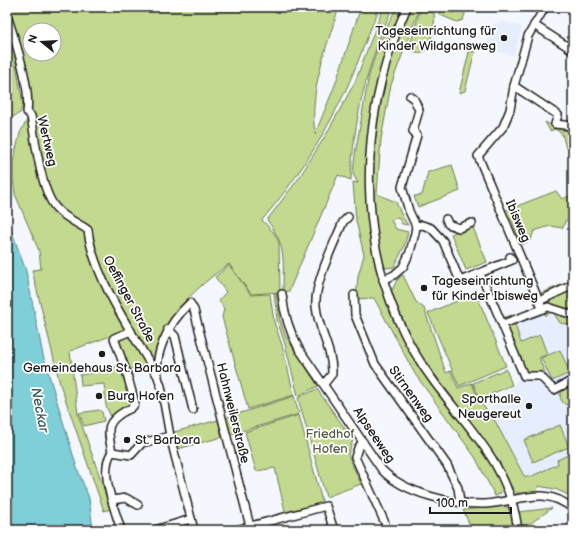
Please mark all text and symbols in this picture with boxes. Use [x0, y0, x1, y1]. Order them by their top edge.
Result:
north arrow [22, 22, 62, 62]
place label: Tageseinrichtung für Kinder Wildgansweg [375, 23, 496, 54]
text: N [26, 33, 40, 45]
marker: Tageseinrichtung für Kinder Wildgansweg [499, 33, 509, 43]
street label: Wertweg [33, 114, 61, 168]
street label: Ibisweg [502, 197, 534, 245]
street label: Oeffinger Straße [99, 253, 159, 345]
place label: Tageseinrichtung für Kinder Ibisweg [432, 273, 538, 304]
marker: Tageseinrichtung für Kinder Ibisweg [419, 283, 429, 293]
marker: Gemeindehaus St. Barbara [97, 349, 107, 359]
place label: Gemeindehaus St. Barbara [23, 360, 181, 376]
street label: Hahnweilerstraße [213, 361, 253, 465]
street label: Stirnenweg [385, 363, 437, 425]
water label: Neckar [27, 386, 53, 435]
place label: Burg Hofen [107, 388, 174, 404]
marker: Burg Hofen [94, 391, 104, 401]
place label: Sporthalle Neugereut [458, 391, 521, 422]
marker: Sporthalle Neugereut [524, 401, 534, 411]
street label: Alpseeweg [349, 404, 399, 466]
park label: Friedhof Hofen [305, 426, 355, 457]
place label: St. Barbara [135, 432, 200, 448]
marker: St. Barbara [122, 435, 132, 445]
scale bar [430, 489, 511, 515]
text: 100 m [436, 496, 468, 511]

